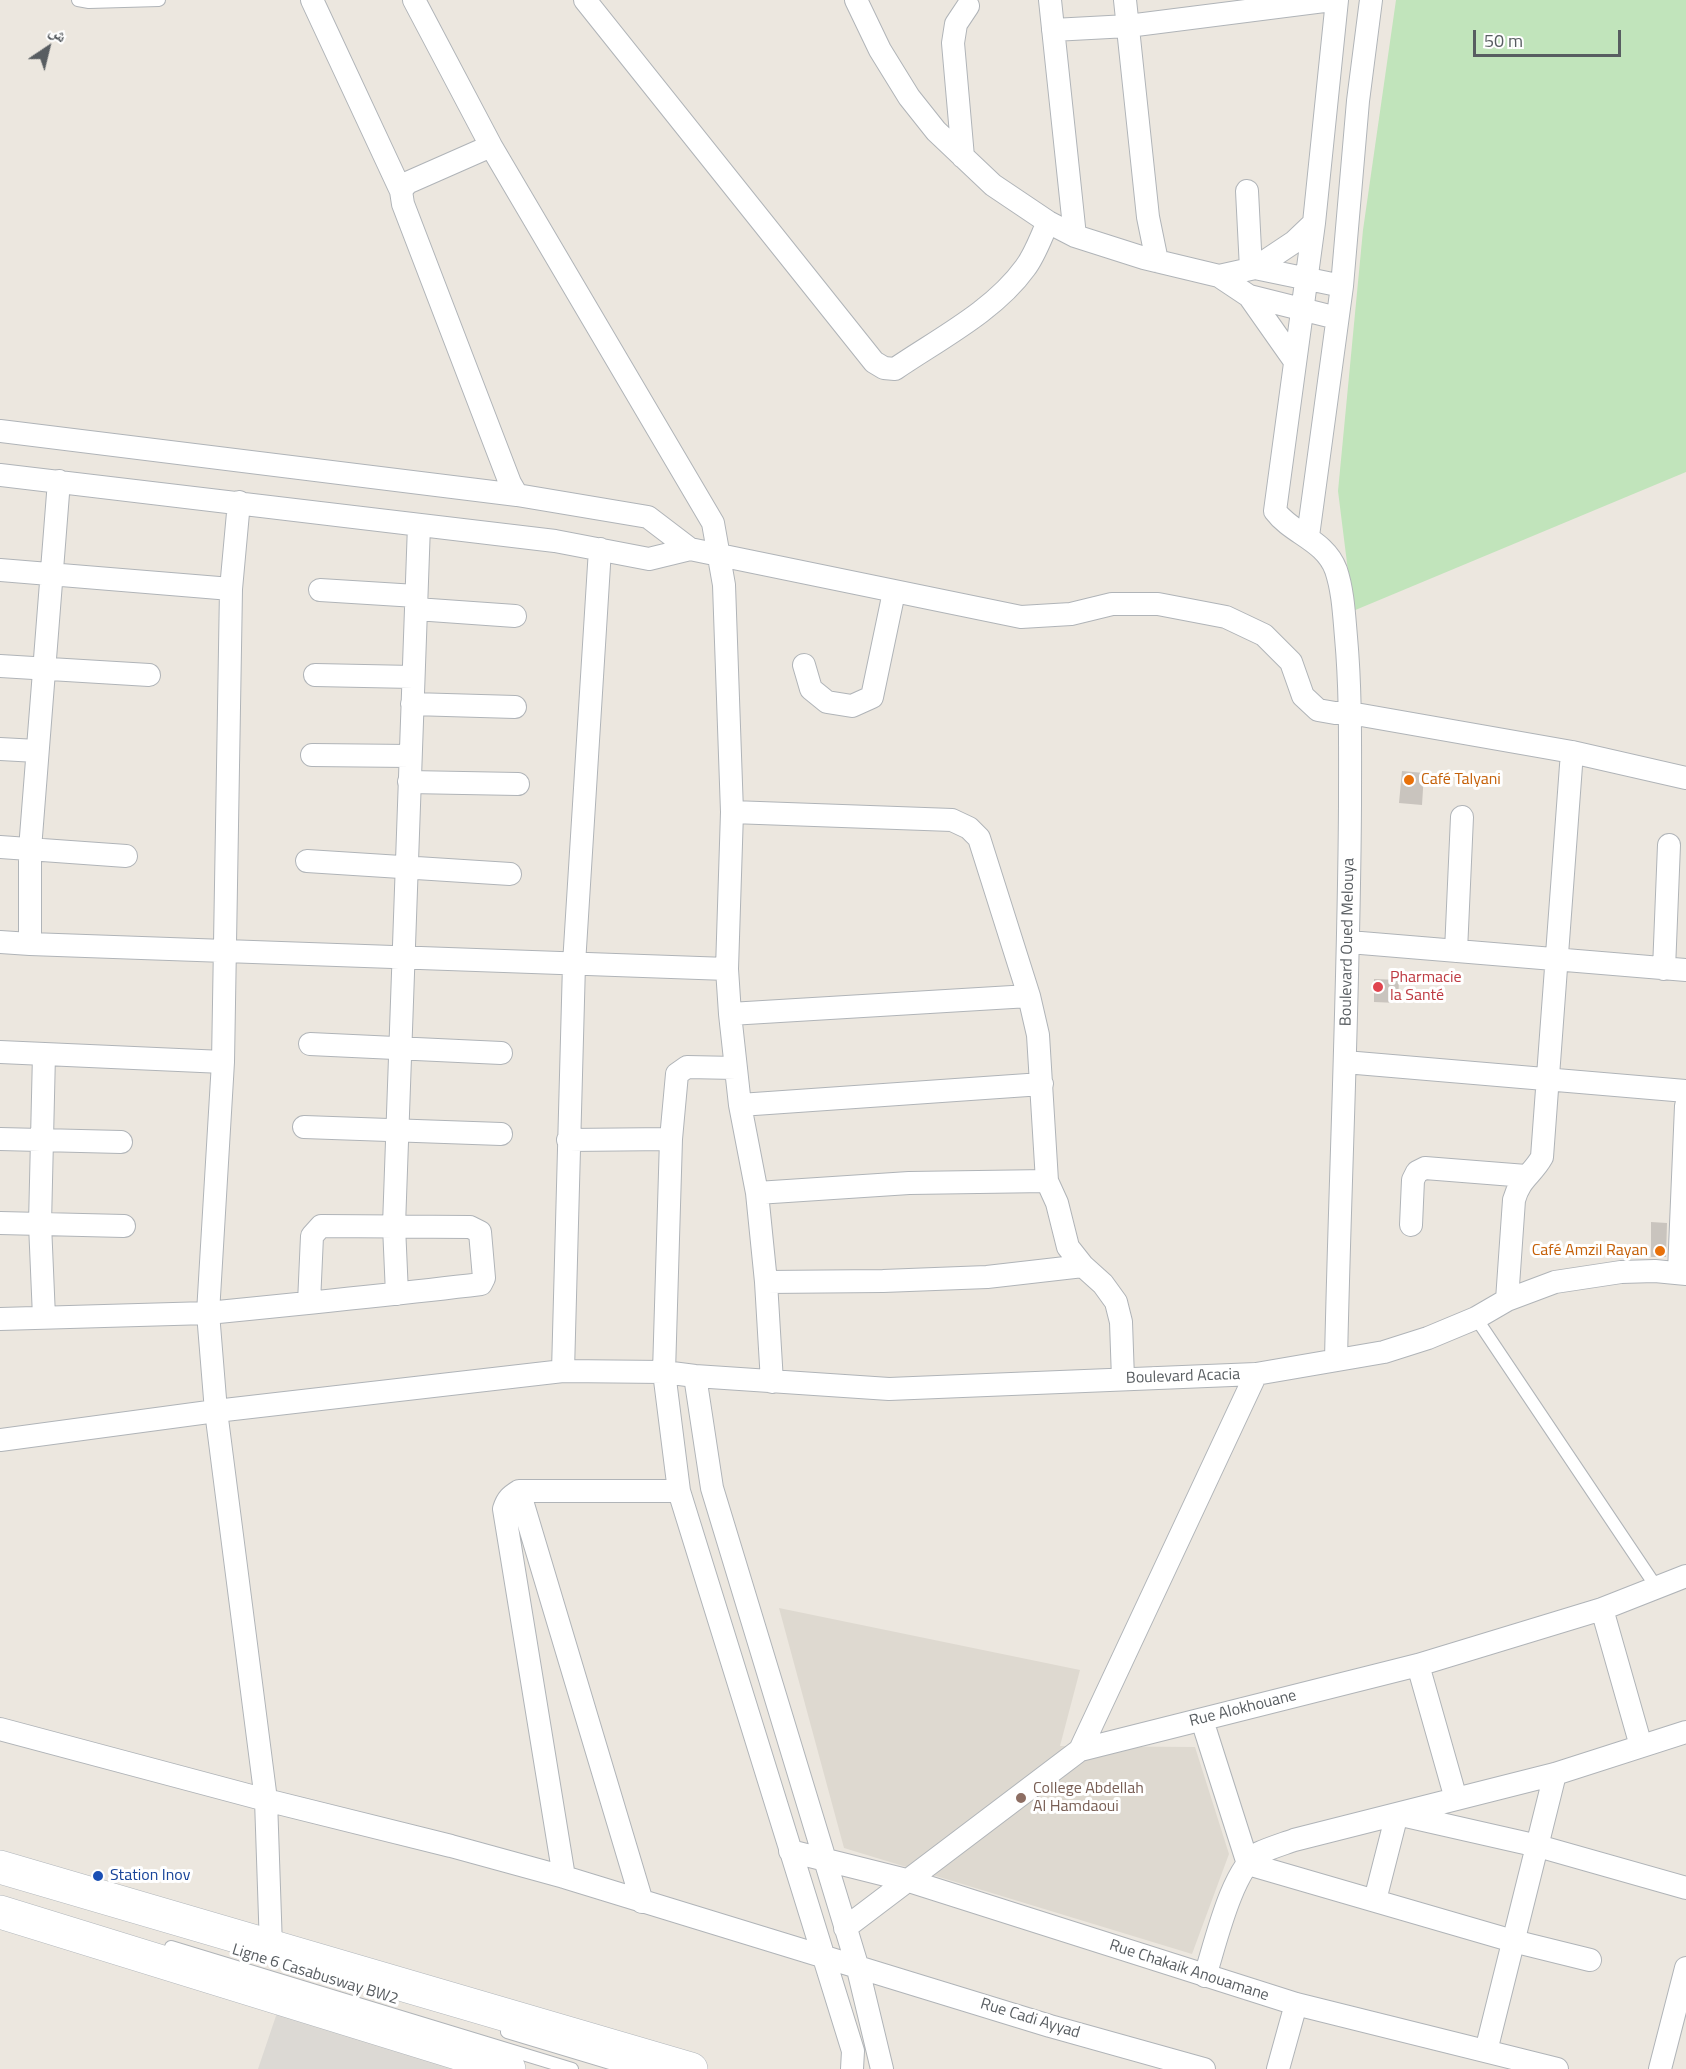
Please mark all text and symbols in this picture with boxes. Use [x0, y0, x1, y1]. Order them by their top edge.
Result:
north arrow [18, 18, 78, 78]
scale bar [1476, 18, 1624, 56]
text: ش [44, 19, 72, 48]
text: 50 m [1484, 27, 1523, 54]
place label: Café Talyani [1421, 770, 1501, 790]
marker: Café Talyani [1402, 773, 1416, 787]
street label: Boulevard Oued Melouya [1337, 858, 1359, 1026]
place label: Pharmacie la Santé [1390, 968, 1462, 1006]
marker: Pharmacie la Santé [1371, 980, 1385, 994]
place label: Café Amzil Rayan [1532, 1241, 1648, 1261]
marker: Café Amzil Rayan [1653, 1244, 1667, 1258]
street label: Boulevard Acacia [1126, 1365, 1240, 1389]
street label: Rue Alokhouane [1188, 1686, 1298, 1732]
place label: College Abdellah Al Hamdaoui [1033, 1779, 1144, 1817]
marker: College Abdellah Al Hamdaoui [1014, 1791, 1028, 1805]
place label: Station Inov [110, 1866, 190, 1886]
marker: Station Inov [91, 1869, 105, 1883]
street label: Rue Chakaik Anouamane [1107, 1936, 1271, 2006]
street label: Ligne 6 Casabusway BW2 [230, 1941, 400, 2009]
street label: Rue Cadi Ayyad [978, 1995, 1082, 2043]

